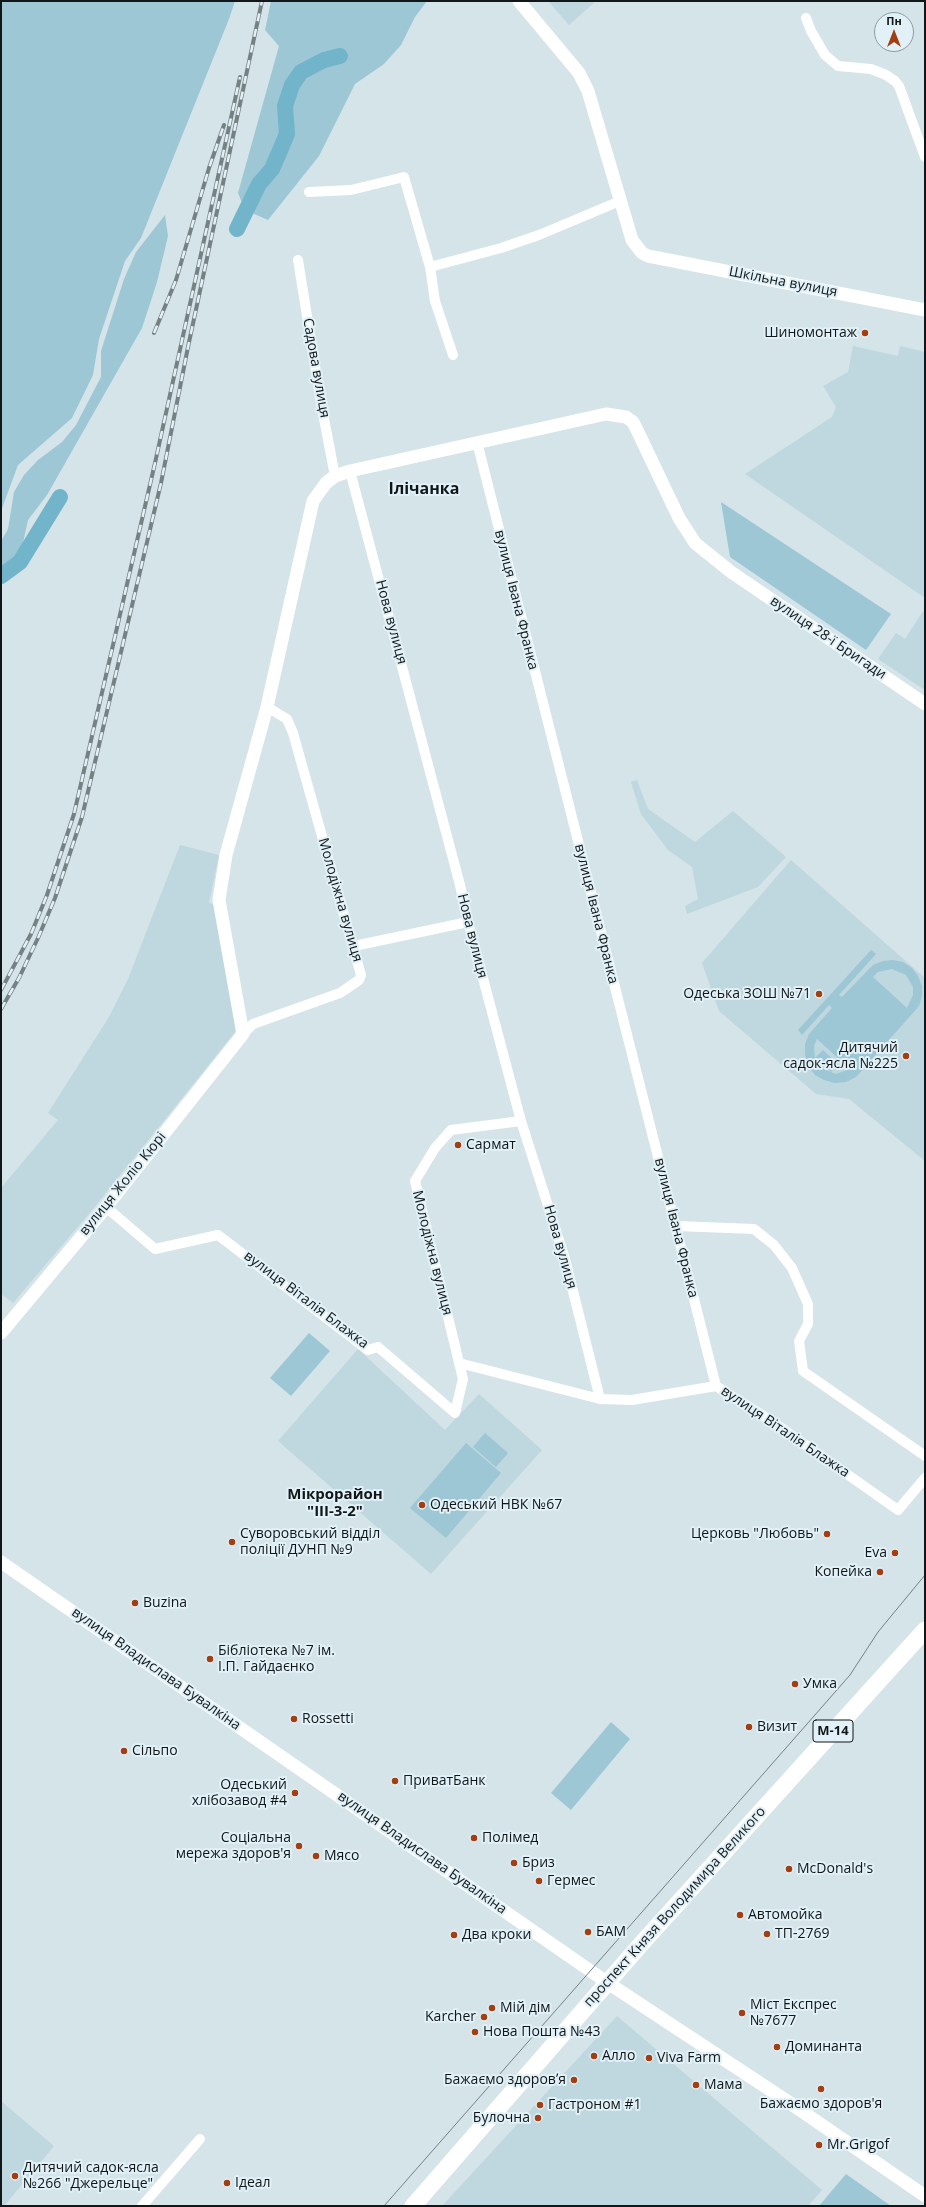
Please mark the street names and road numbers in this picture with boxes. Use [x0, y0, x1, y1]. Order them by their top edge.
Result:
street label: Шкільна вулиця [727, 263, 839, 301]
street label: Садова вулиця [299, 317, 333, 419]
street label: вулиця Івана Франка [490, 528, 542, 672]
street label: Нова вулиця [372, 578, 410, 666]
street label: вулиця 28-ї Бригади [767, 593, 889, 683]
street label: Молодіжна вулиця [314, 836, 366, 964]
street label: вулиця Івана Франка [570, 842, 622, 986]
street label: Нова вулиця [453, 892, 491, 980]
street label: вулиця Жоліо Кюрі [76, 1129, 170, 1239]
street label: вулиця Івана Франка [650, 1156, 702, 1300]
street label: Молодіжна вулиця [408, 1189, 456, 1317]
street label: Нова вулиця [540, 1203, 580, 1291]
street label: вулиця Віталія Блажка [240, 1248, 372, 1352]
street label: вулиця Віталія Блажка [717, 1383, 853, 1481]
street label: вулиця Владислава Бувалкіна [68, 1604, 244, 1734]
road number: М-14 [813, 1720, 853, 1742]
street label: вулиця Владислава Бувалкіна [334, 1788, 510, 1918]
street label: проспект Князя Володимира Великого [581, 1803, 769, 2011]

